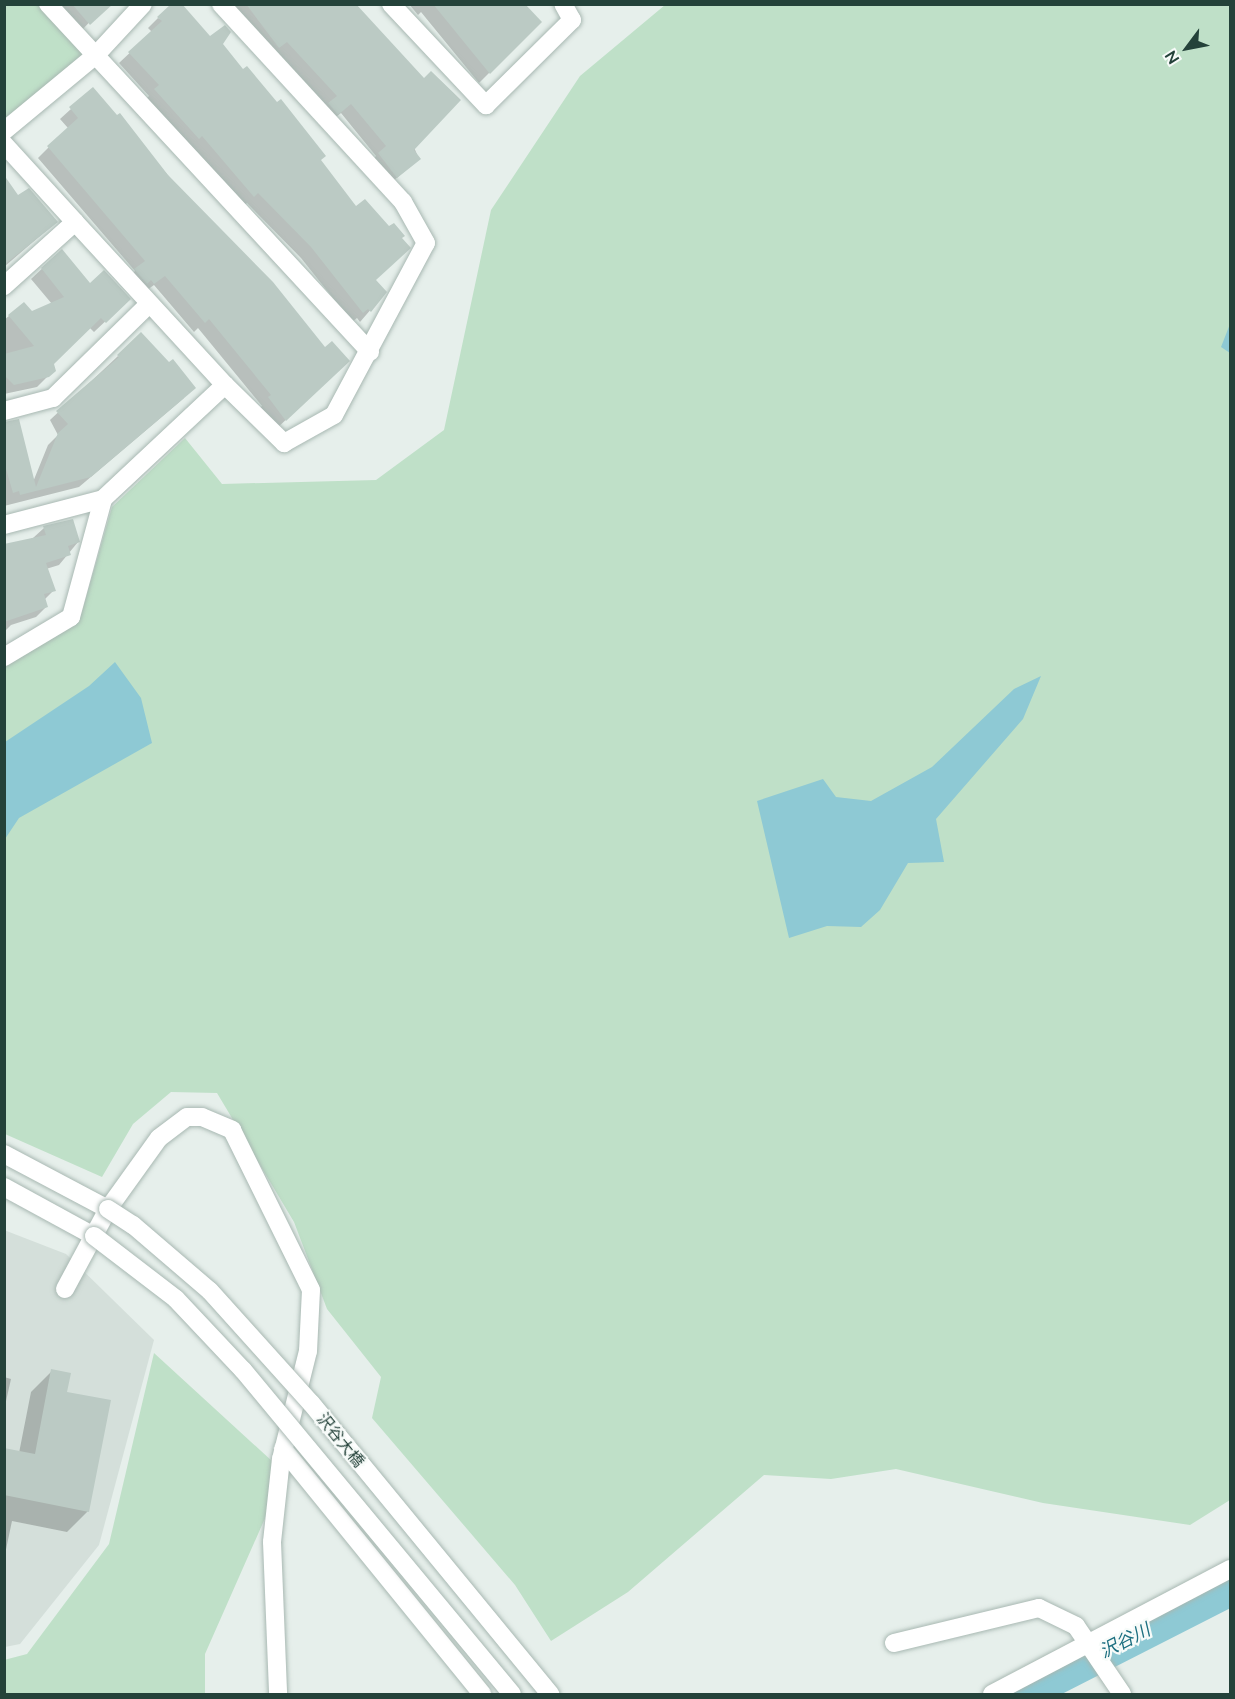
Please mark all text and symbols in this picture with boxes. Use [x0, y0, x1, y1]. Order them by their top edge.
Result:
north arrow [1157, 18, 1217, 78]
text: N [1160, 47, 1183, 68]
street label: 沢谷大橋 [313, 1409, 369, 1471]
water label: 沢谷川 [1096, 1619, 1154, 1663]

